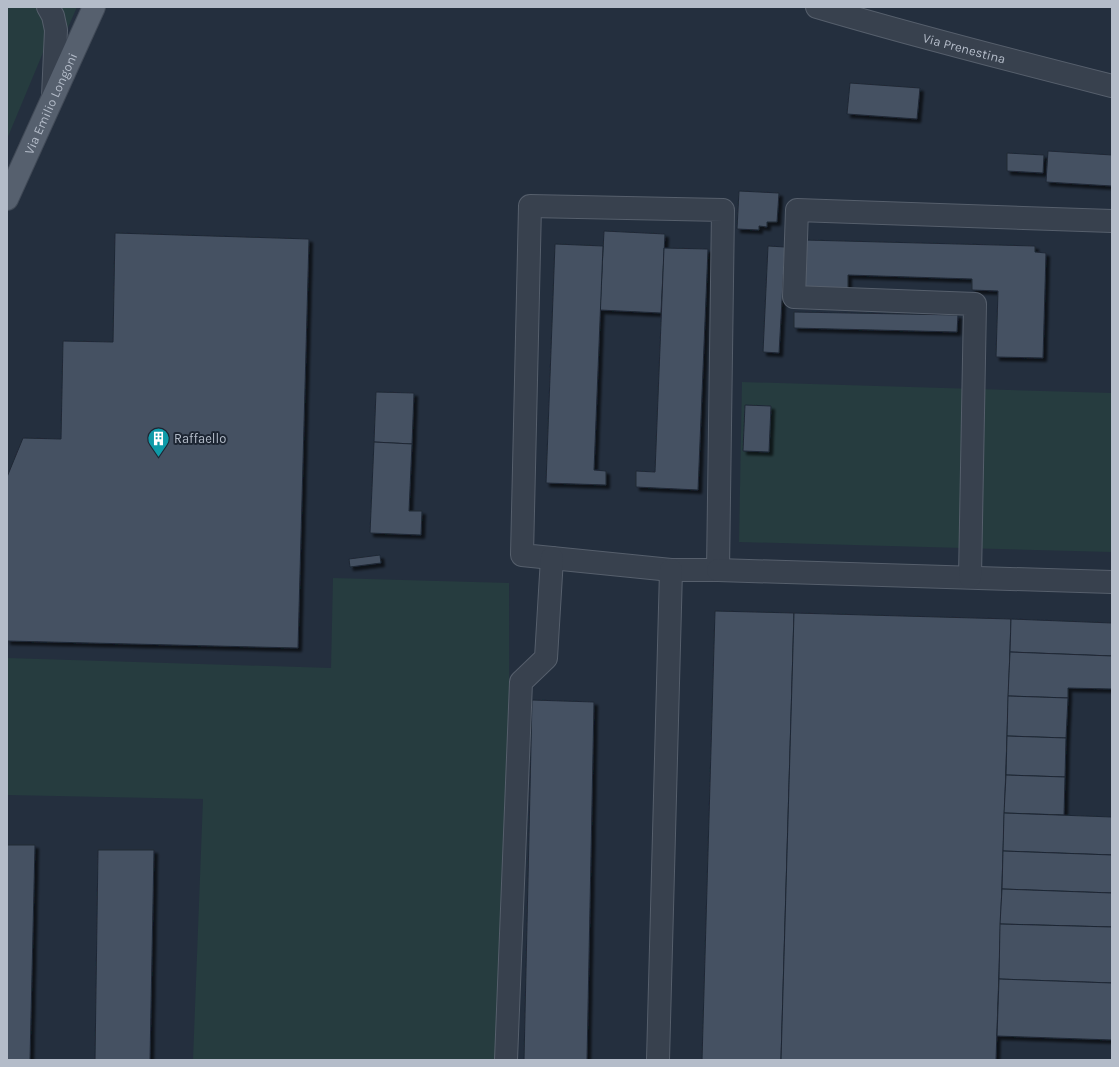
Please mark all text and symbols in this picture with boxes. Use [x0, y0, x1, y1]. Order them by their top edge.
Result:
street label: Via Prenestina [921, 30, 1007, 66]
street label: Via Emilio Longoni [21, 50, 80, 156]
building icon: Raffaello [146, 425, 172, 458]
place label: Raffaello [174, 431, 226, 446]

